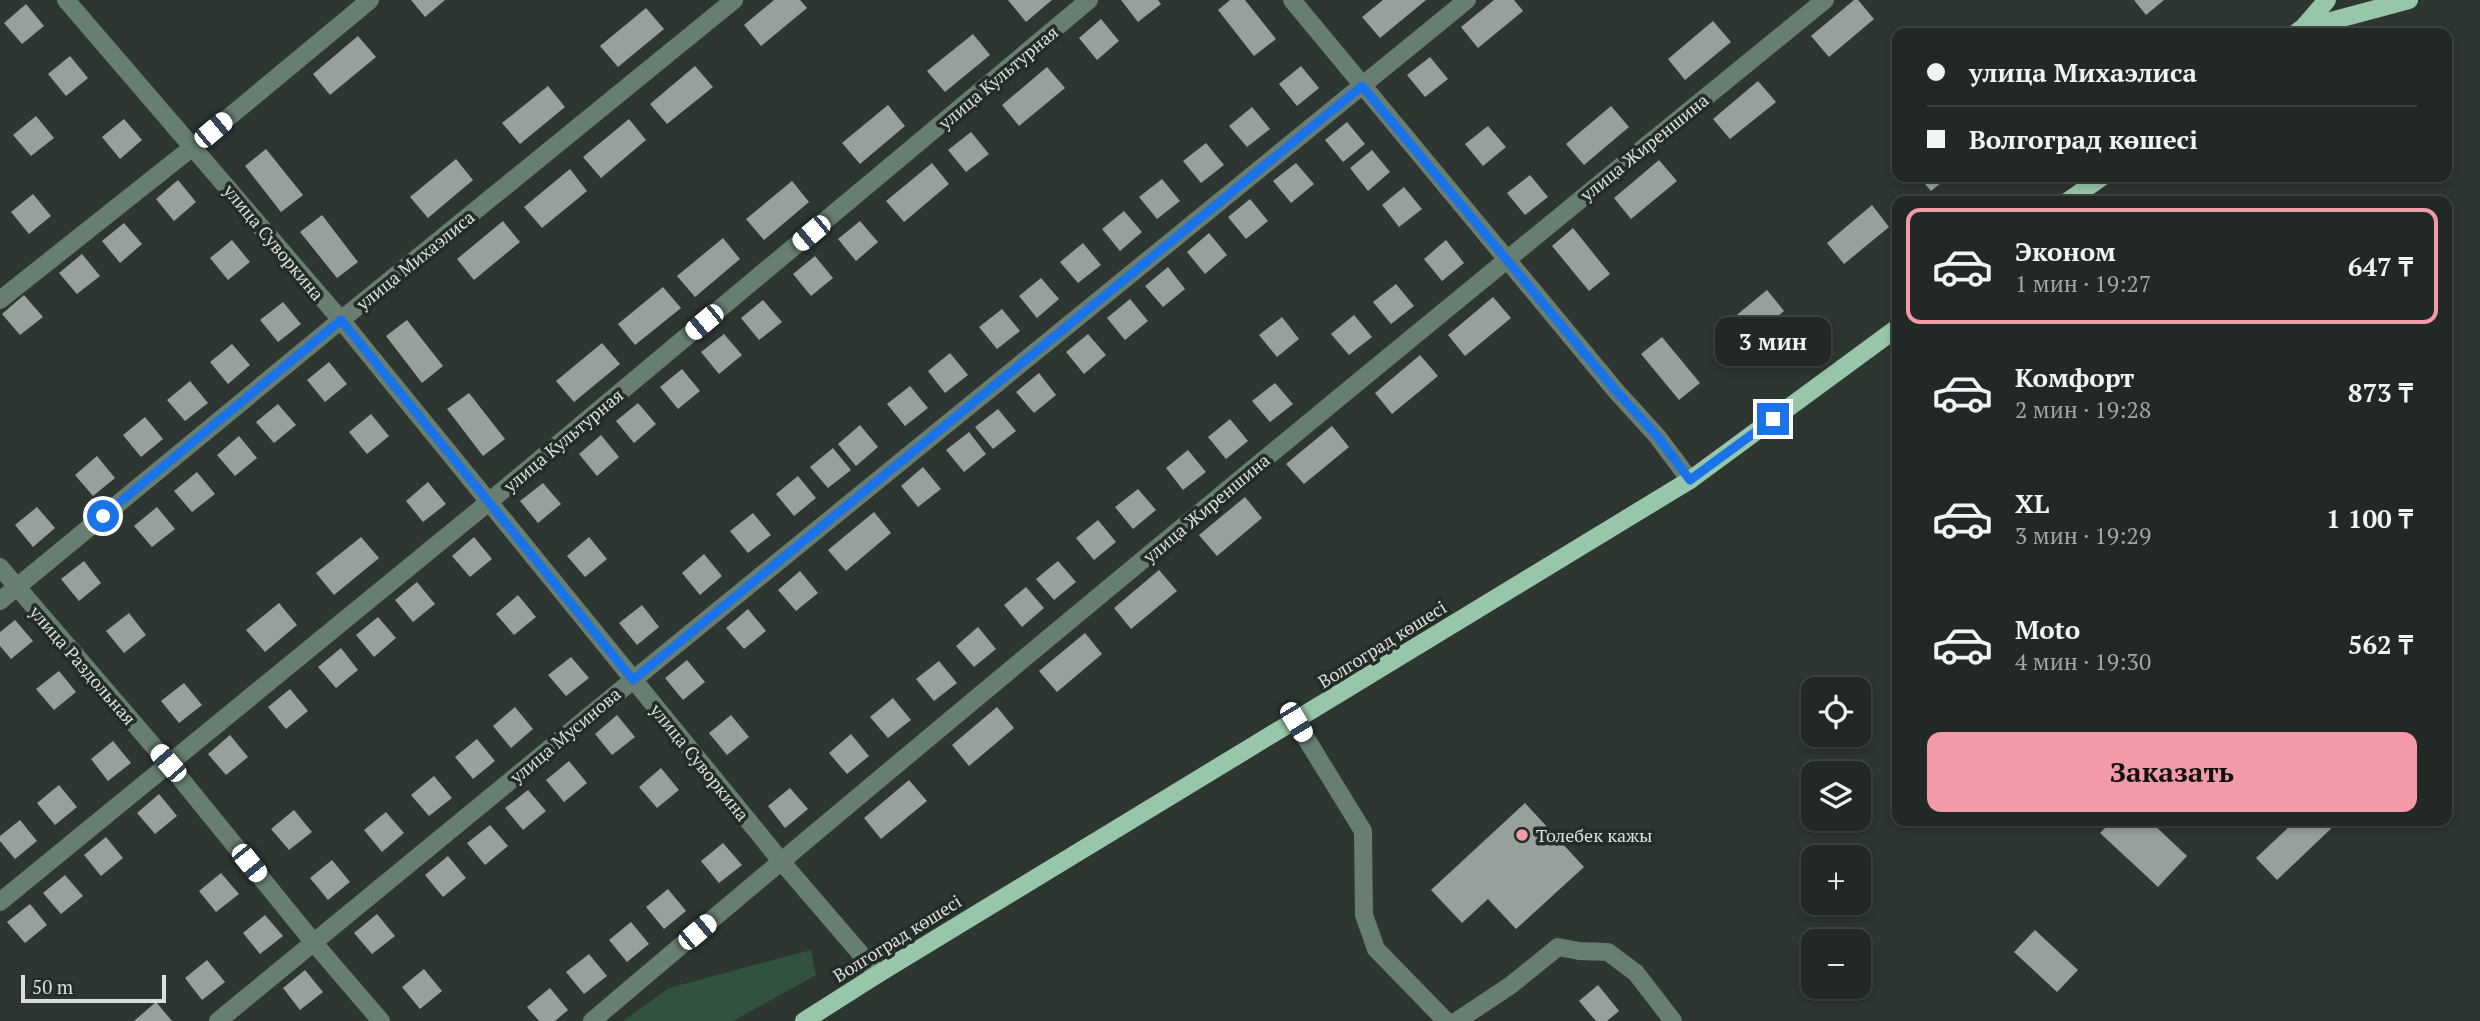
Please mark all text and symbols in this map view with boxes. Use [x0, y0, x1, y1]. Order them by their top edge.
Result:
street label: улица Культурная [932, 20, 1063, 135]
text: улица Михаэлиса [1969, 55, 2197, 89]
street label: улица Жиреншина [1574, 88, 1713, 207]
car [191, 108, 236, 152]
text: Волгоград көшесі [1969, 122, 2198, 156]
street label: улица Суворкина [218, 178, 330, 305]
street label: улица Михаэлиса [350, 205, 479, 316]
car [789, 211, 834, 255]
text: Эконом [2015, 234, 2116, 268]
icon: car [1931, 235, 1994, 298]
text: 647 ₸ [2348, 249, 2413, 283]
text: 1 мин · 19:27 [2015, 268, 2151, 299]
car [682, 300, 727, 344]
callout: 3 мин [1715, 318, 1831, 366]
text: 3 мин [1739, 326, 1807, 357]
text: Комфорт [2015, 360, 2134, 394]
icon: car [1931, 361, 1994, 424]
text: 873 ₸ [2348, 375, 2413, 409]
street label: улица Культурная [497, 383, 628, 498]
text: 2 мин · 19:28 [2015, 394, 2151, 425]
route end [1757, 403, 1789, 435]
street label: улица Жиреншина [1137, 448, 1274, 569]
text: XL [2015, 486, 2049, 520]
icon: car [1931, 487, 1994, 550]
route start [87, 500, 119, 532]
text: 1 100 ₸ [2326, 501, 2413, 535]
text: 3 мин · 19:29 [2015, 520, 2151, 551]
street label: Волгоград көшесі [1313, 595, 1451, 693]
street label: улица Раздольная [24, 599, 141, 730]
text: Moto [2015, 612, 2080, 646]
icon: car [1931, 613, 1994, 676]
text: 562 ₸ [2348, 627, 2413, 661]
text: 4 мин · 19:30 [2015, 646, 2151, 677]
map controls [1801, 677, 1871, 999]
button: locate [1801, 677, 1871, 747]
street label: улица Мусинова [504, 682, 625, 789]
street label: улица Суворкина [645, 697, 755, 826]
car [1277, 699, 1316, 745]
button: Заказать [1927, 732, 2417, 812]
car [147, 740, 190, 786]
button: layers [1801, 761, 1871, 831]
place label: Толебек кажы [1536, 823, 1653, 847]
marker: Толебек кажы [1514, 827, 1530, 843]
car [228, 840, 271, 886]
button: + [1801, 845, 1871, 915]
street label: Волгоград көшесі [828, 889, 966, 987]
car [675, 910, 720, 954]
button: − [1801, 929, 1871, 999]
scale bar [21, 972, 166, 1004]
text: 50 m [32, 974, 73, 999]

